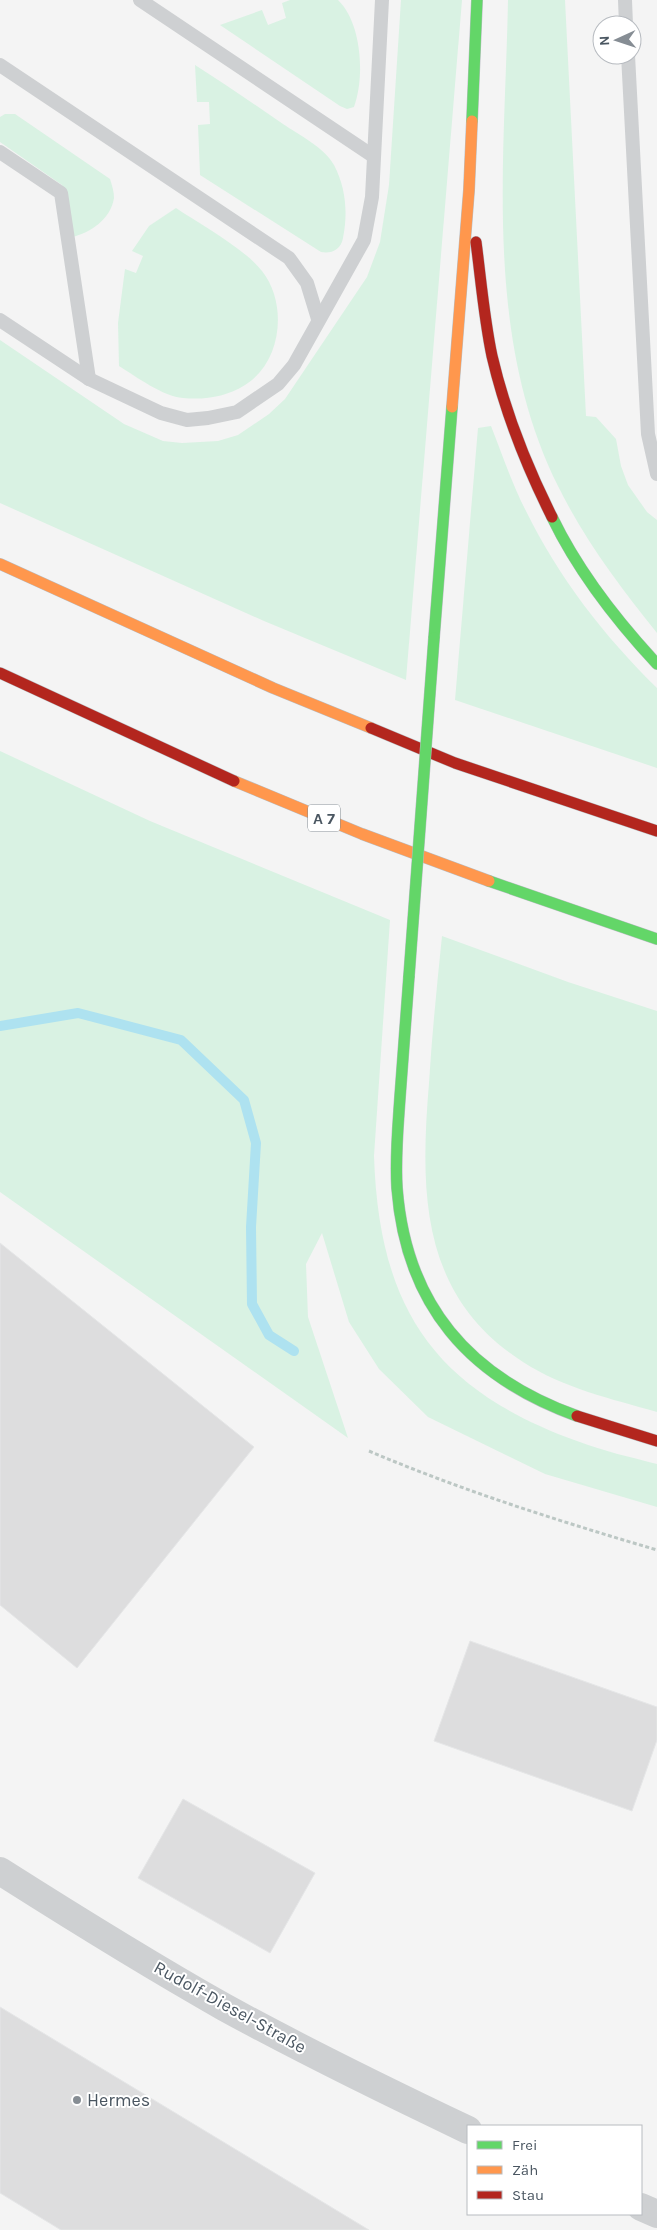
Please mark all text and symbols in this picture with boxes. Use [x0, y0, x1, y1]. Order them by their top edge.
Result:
north arrow [592, 15, 642, 65]
text: N [596, 35, 613, 46]
road number: A 7 [308, 804, 340, 831]
street label: Rudolf-Diesel-Straße [150, 1956, 310, 2058]
place label: Hermes [87, 2089, 150, 2111]
marker: Hermes [71, 2094, 83, 2106]
legend [467, 2125, 642, 2215]
text: Frei [512, 2136, 537, 2154]
text: Zäh [512, 2161, 538, 2179]
text: Stau [512, 2186, 544, 2204]

